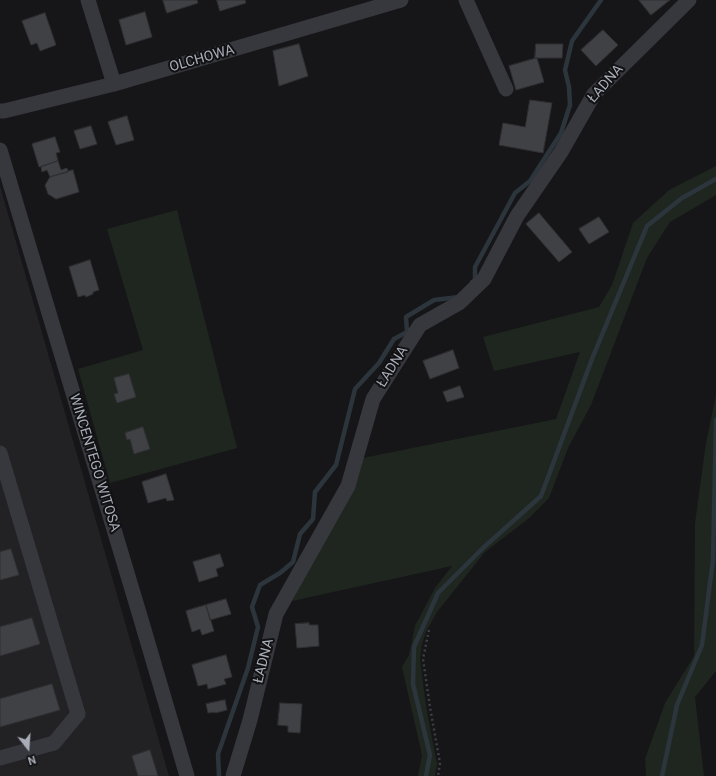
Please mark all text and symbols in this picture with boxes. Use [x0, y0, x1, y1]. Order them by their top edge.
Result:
street label: OLCHOWA [168, 42, 236, 76]
street label: ŁADNA [585, 61, 627, 107]
street label: ŁADNA [374, 343, 412, 391]
street label: WINCENTEGO WITOSA [65, 392, 123, 534]
street label: ŁADNA [250, 637, 278, 685]
north arrow [8, 728, 48, 768]
text: N [26, 753, 37, 767]

